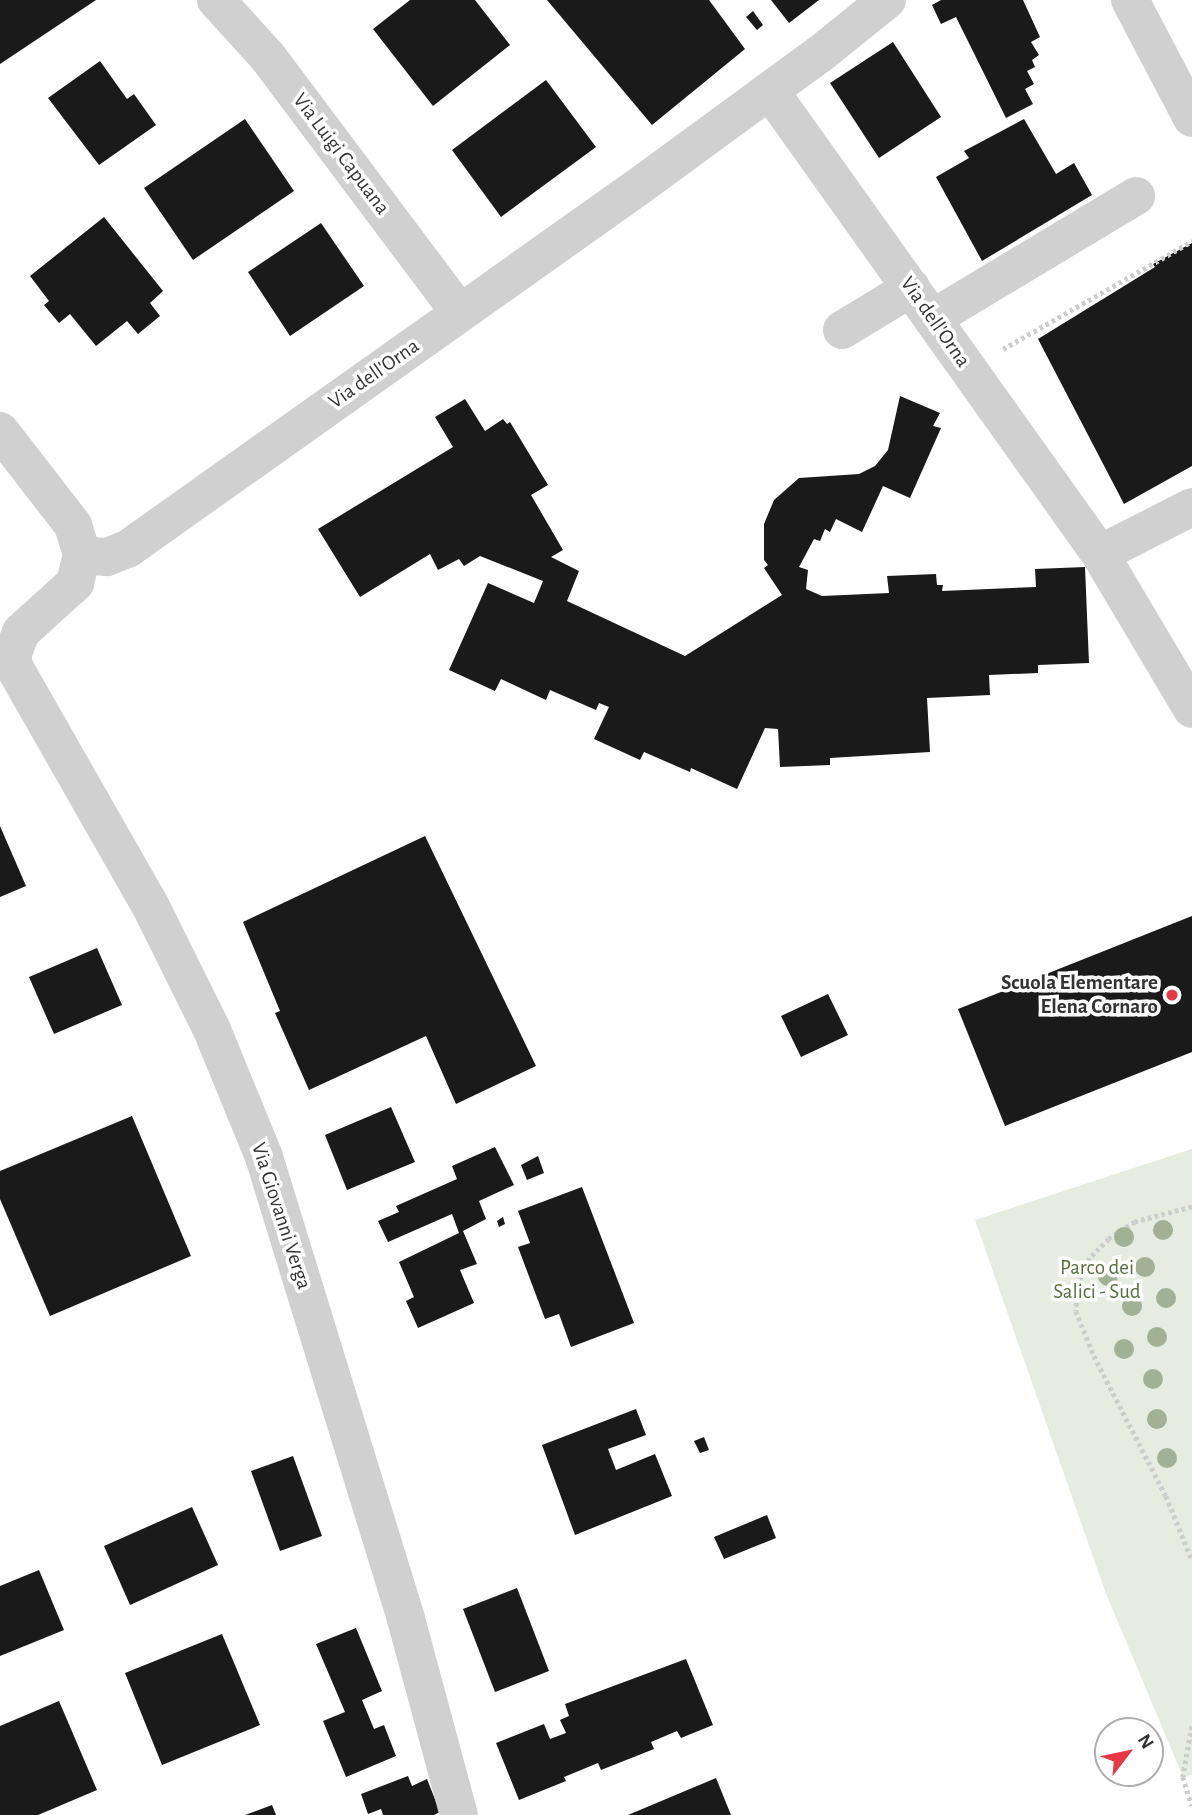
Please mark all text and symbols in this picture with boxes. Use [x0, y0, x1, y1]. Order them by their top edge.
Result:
street label: Via Luigi Capuana [287, 88, 395, 220]
street label: Via dell'Orna [895, 272, 975, 372]
street label: Via dell'Orna [324, 334, 424, 414]
place label: Scuola Elementare Elena Cornaro [1001, 970, 1158, 1020]
marker: Scuola Elementare Elena Cornaro [1164, 987, 1180, 1003]
street label: Via Giovanni Verga [245, 1139, 317, 1293]
park label: Parco dei Salici - Sud [1053, 1255, 1141, 1305]
north arrow [1094, 1717, 1164, 1787]
text: N [1134, 1731, 1157, 1752]

